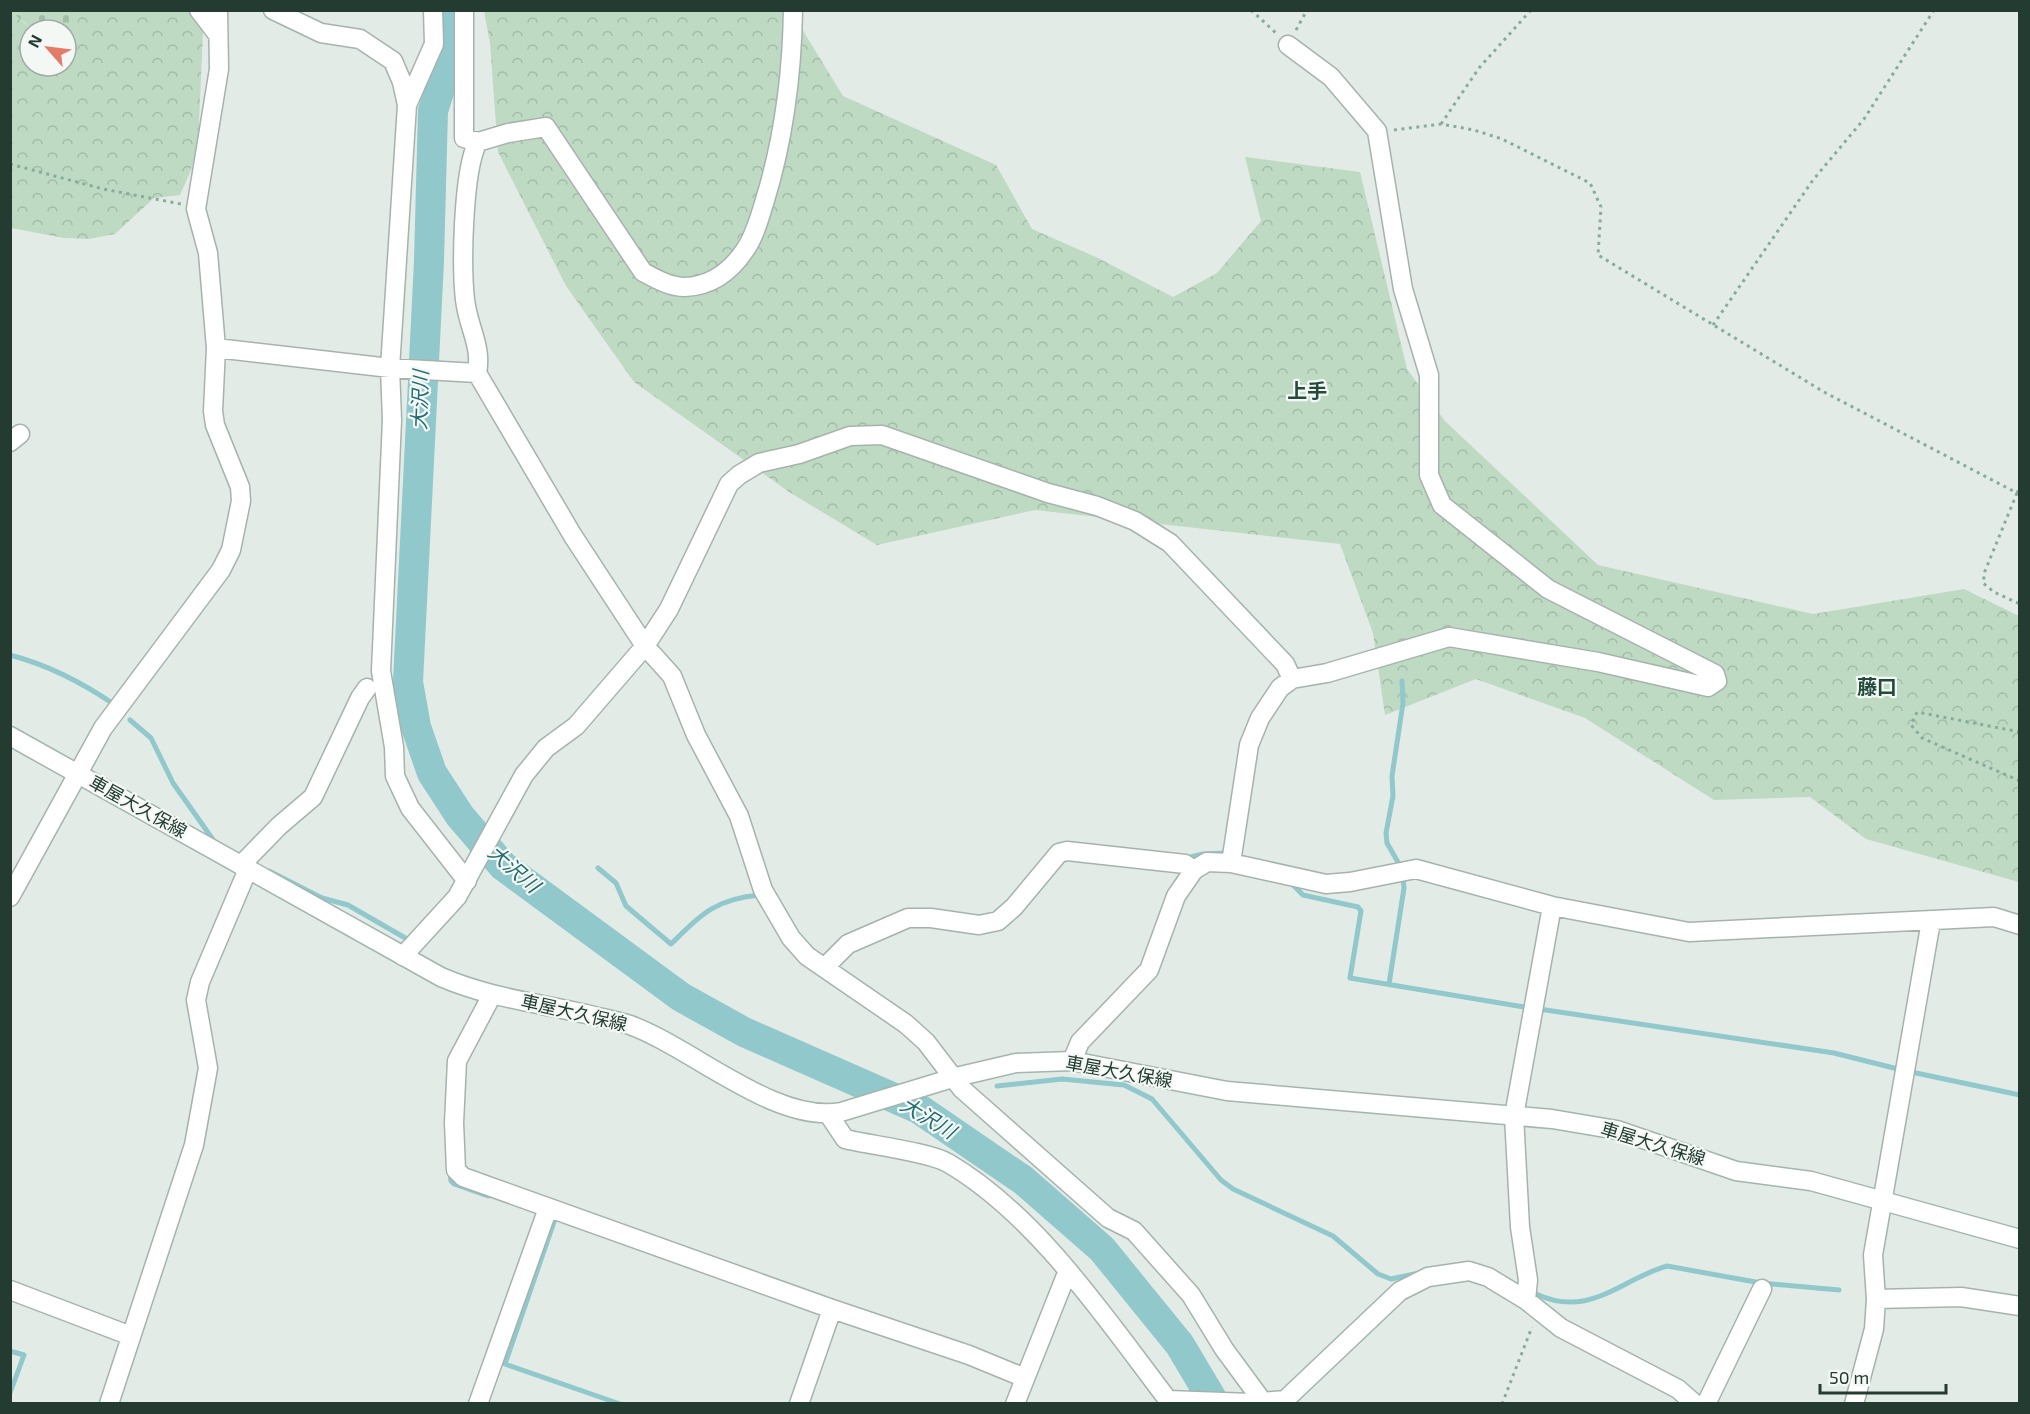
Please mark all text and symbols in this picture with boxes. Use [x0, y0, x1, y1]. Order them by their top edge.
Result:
north arrow [18, 18, 78, 78]
text: N [23, 31, 45, 50]
water label: 大沢川 [406, 368, 432, 430]
district label: 上手 [1287, 378, 1327, 402]
district label: 藤口 [1857, 674, 1897, 698]
street label: 車屋大久保線 [86, 770, 191, 842]
water label: 大沢川 [484, 840, 547, 898]
street label: 車屋大久保線 [519, 989, 629, 1035]
street label: 車屋大久保線 [1064, 1051, 1174, 1091]
water label: 大沢川 [897, 1091, 962, 1144]
street label: 車屋大久保線 [1598, 1117, 1708, 1169]
scale bar [1820, 1357, 1946, 1395]
text: 50 m [1829, 1366, 1869, 1388]

